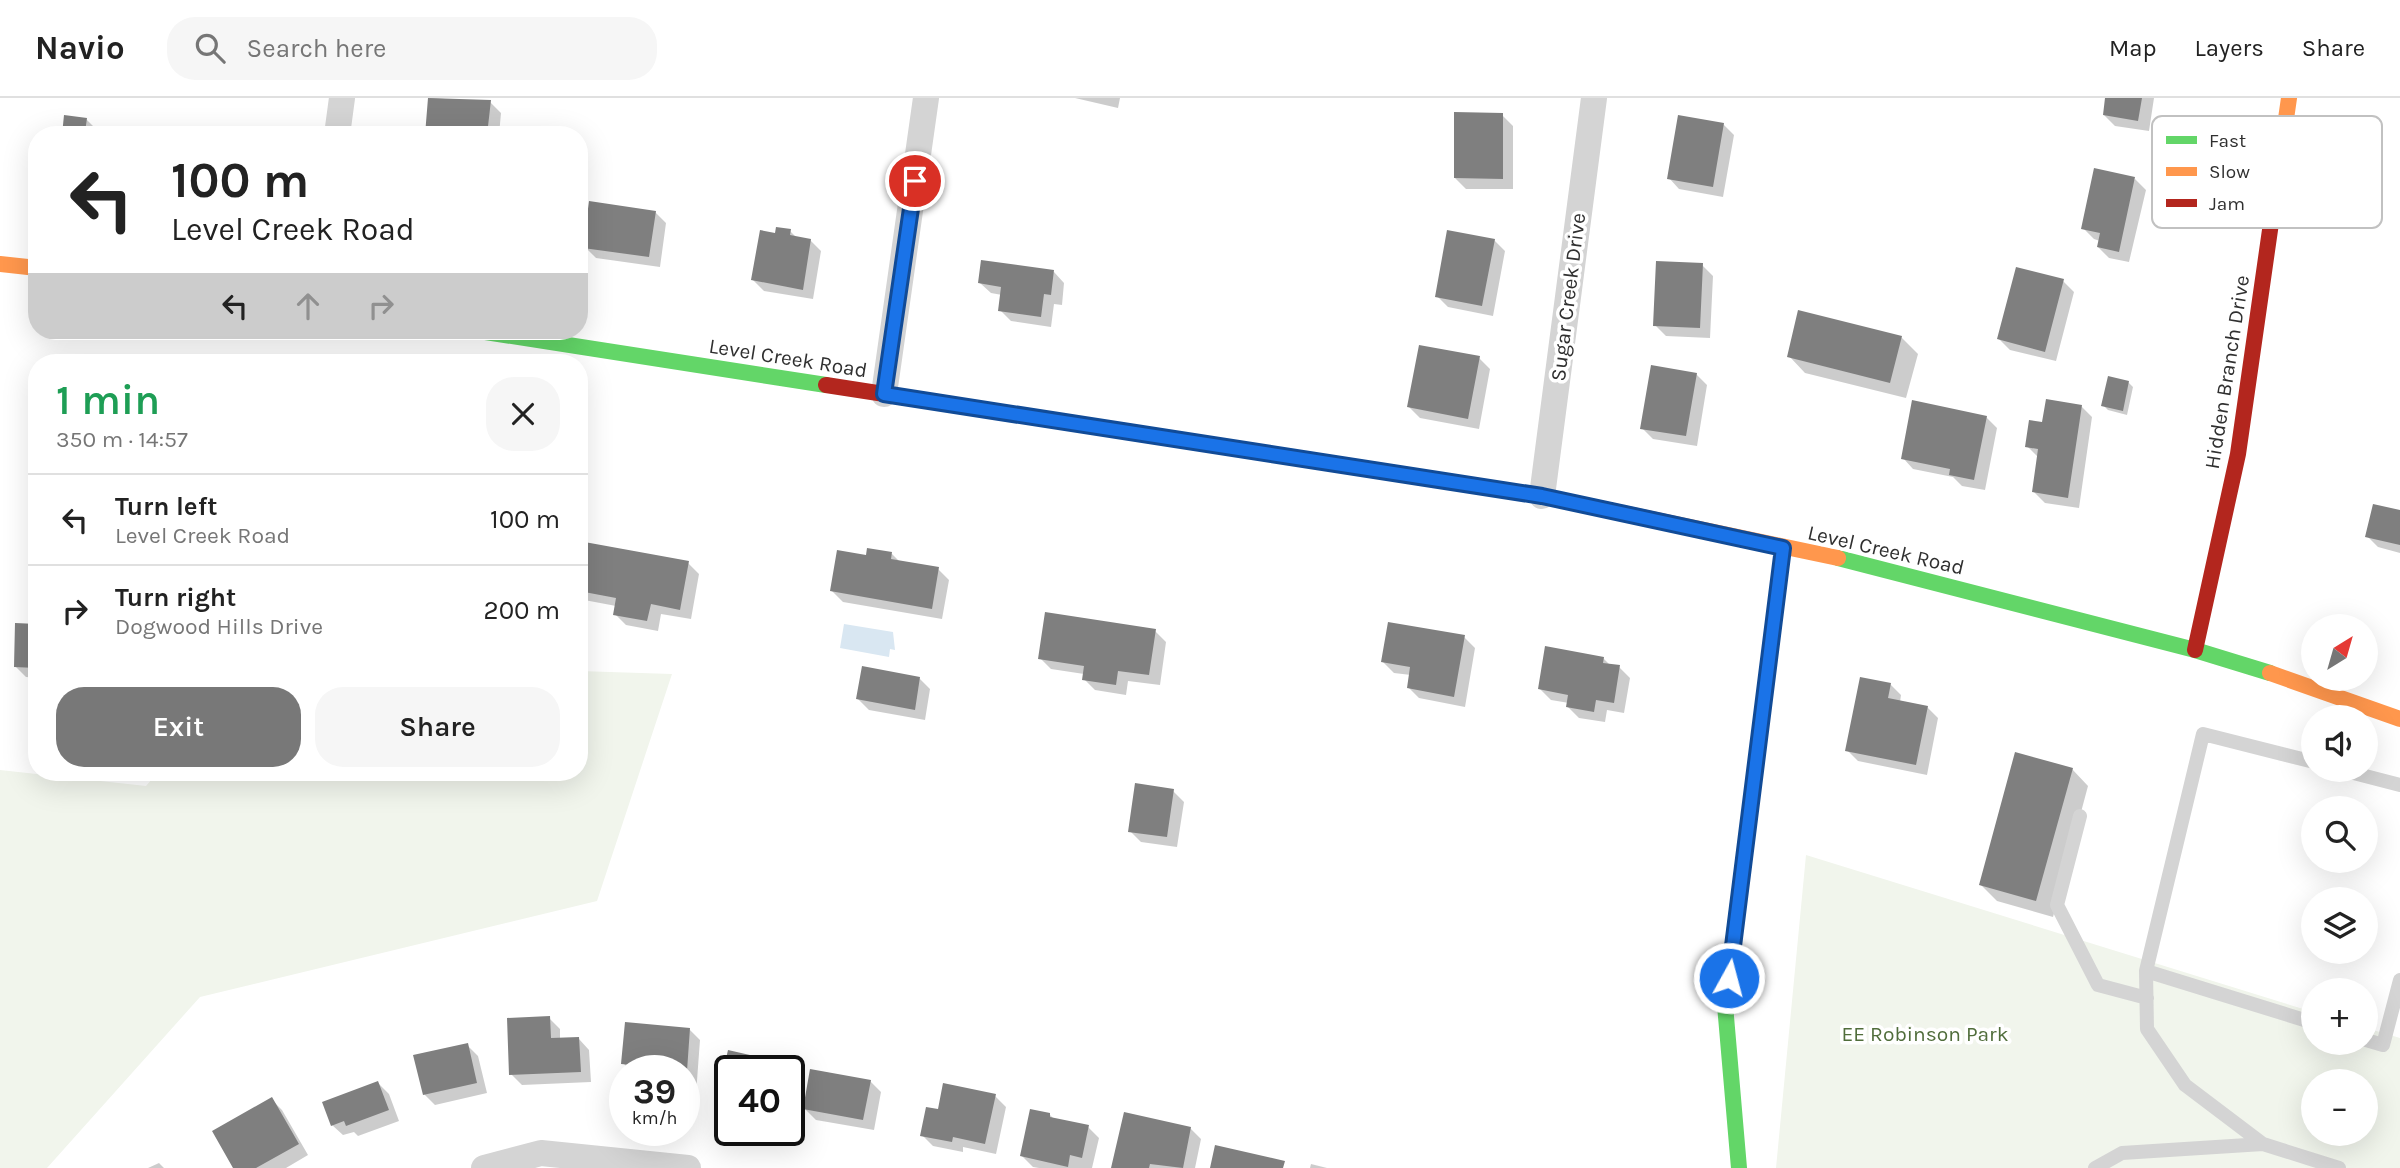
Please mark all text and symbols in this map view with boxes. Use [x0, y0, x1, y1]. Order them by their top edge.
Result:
search box [167, 17, 657, 80]
text: Navio [35, 29, 125, 67]
icon: search [191, 29, 229, 67]
text: Search here [247, 33, 386, 64]
text: Map [2109, 34, 2157, 62]
text: Layers [2195, 34, 2264, 62]
text: Share [2302, 34, 2365, 62]
legend [2152, 116, 2382, 228]
text: Fast [2209, 130, 2246, 152]
pin [885, 151, 945, 211]
text: 100 m [171, 152, 309, 209]
icon: left [56, 154, 147, 245]
text: Slow [2209, 161, 2250, 183]
icon: arrive [896, 162, 934, 200]
text: Jam [2209, 193, 2245, 215]
text: Level Creek Road [171, 211, 415, 248]
street label: Sugar Creek Drive [1546, 212, 1590, 382]
street label: Hidden Branch Drive [2200, 273, 2254, 471]
icon: left [216, 287, 254, 325]
icon: ahead [289, 287, 327, 325]
icon: right [362, 287, 400, 325]
street label: Level Creek Road [707, 334, 869, 382]
text: 1 min [56, 375, 160, 425]
button: close [486, 377, 560, 451]
text: 350 m · 14:57 [56, 426, 188, 453]
text: Turn left [115, 491, 217, 522]
icon: left [56, 501, 94, 539]
text: 100 m [490, 504, 560, 535]
street label: Level Creek Road [1805, 520, 1967, 580]
text: Level Creek Road [115, 522, 290, 549]
text: Turn right [115, 582, 236, 613]
icon: right [56, 592, 94, 630]
text: 200 m [484, 595, 560, 626]
text: Dogwood Hills Drive [115, 613, 323, 640]
north arrow [2301, 614, 2378, 691]
map controls [2301, 614, 2378, 1146]
button: Exit [56, 687, 301, 767]
button: Share [315, 687, 560, 767]
button: sound [2301, 705, 2378, 782]
button: search [2301, 796, 2378, 873]
button: layers [2301, 887, 2378, 964]
position arrow [1692, 941, 1766, 1015]
button: + [2301, 978, 2378, 1055]
park label: EE Robinson Park [1841, 1022, 2009, 1046]
speed limit sign: 40 [714, 1055, 805, 1146]
button: − [2301, 1069, 2378, 1146]
text: 39 [633, 1071, 676, 1112]
text: km/h [632, 1107, 677, 1129]

